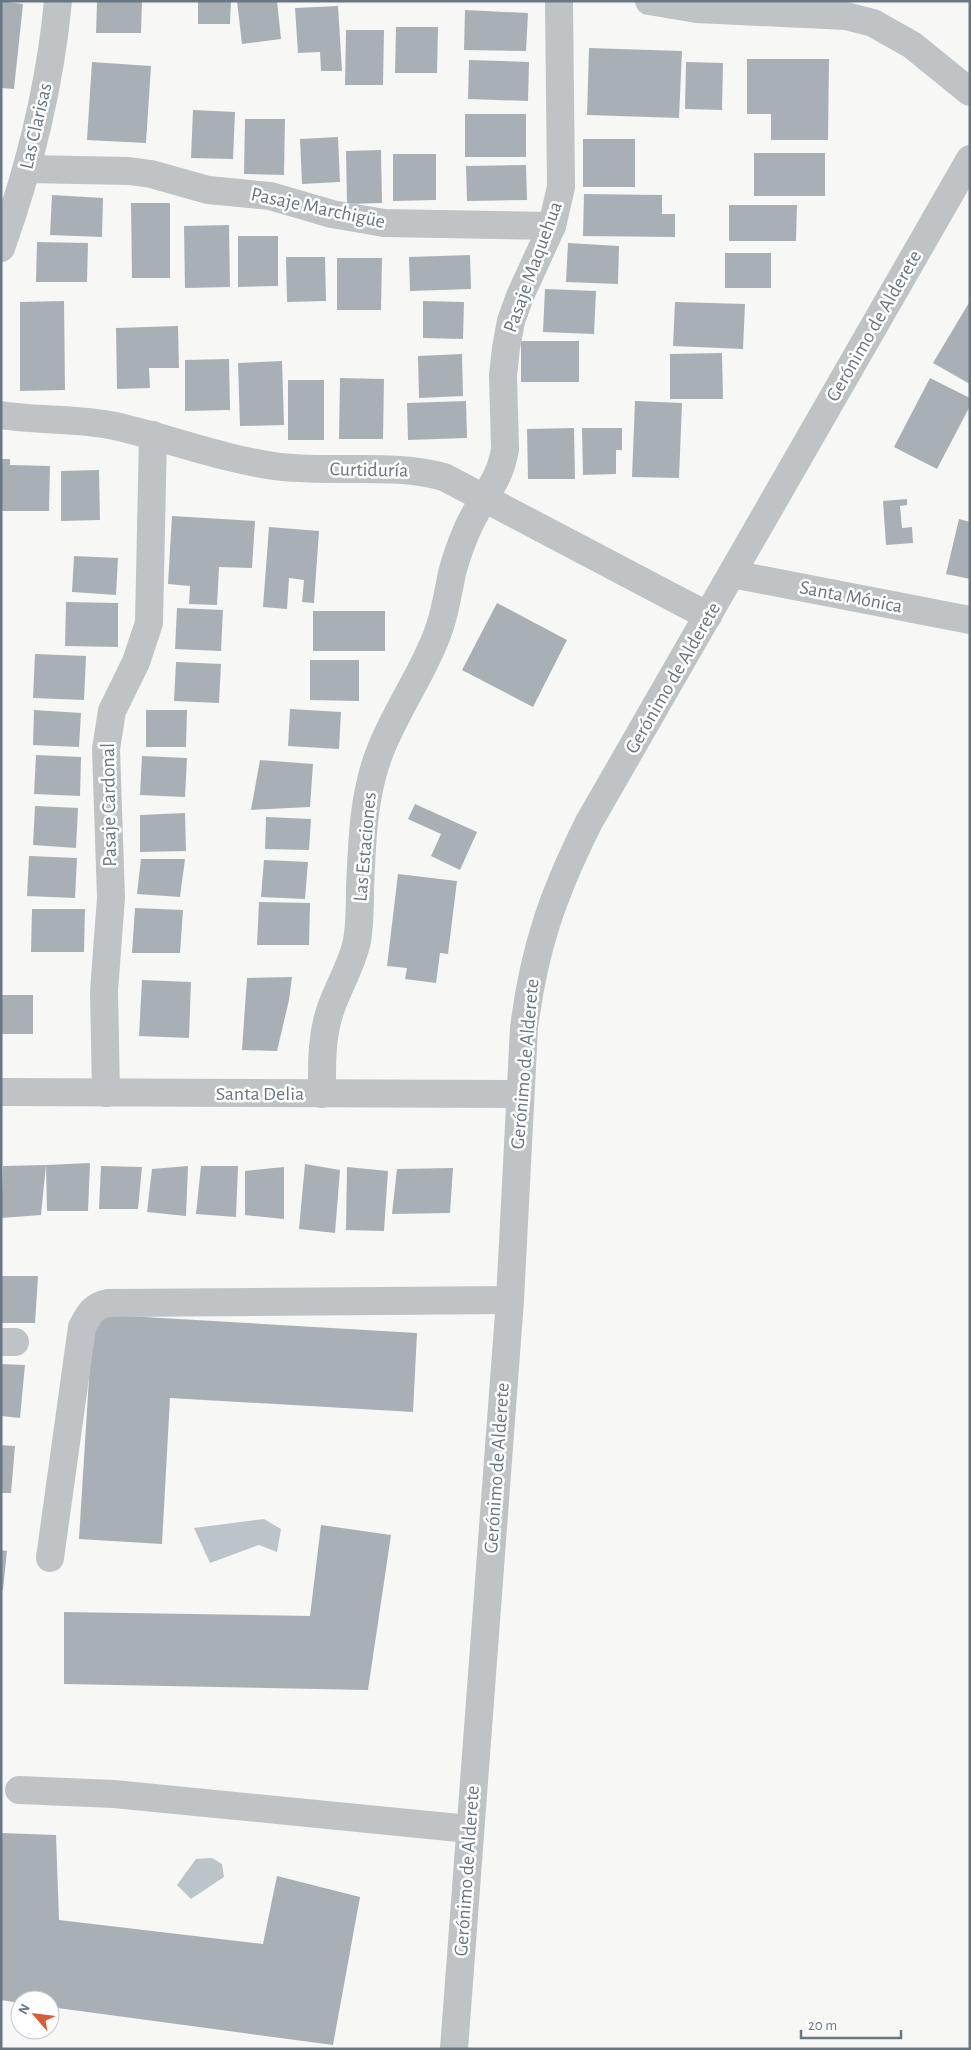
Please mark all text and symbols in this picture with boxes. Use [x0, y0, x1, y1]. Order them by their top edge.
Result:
street label: Las Clarisas [16, 81, 56, 171]
street label: Pasaje Marchigüe [249, 184, 387, 232]
street label: Pasaje Maquehua [500, 199, 566, 335]
street label: Gerónimo de Alderete [823, 247, 925, 405]
street label: Curtiduría [329, 459, 409, 481]
street label: Santa Mónica [798, 577, 904, 617]
street label: Gerónimo de Alderete [622, 599, 724, 757]
street label: Pasaje Cardonal [98, 743, 120, 867]
street label: Las Estaciones [350, 791, 380, 903]
street label: Gerónimo de Alderete [508, 978, 542, 1150]
street label: Santa Delia [216, 1084, 304, 1104]
street label: Gerónimo de Alderete [481, 1382, 513, 1554]
street label: Gerónimo de Alderete [451, 1785, 483, 1957]
north arrow [10, 1990, 60, 2040]
text: N [16, 2002, 33, 2017]
scale bar [801, 2008, 901, 2040]
text: 20 m [808, 2018, 837, 2033]

